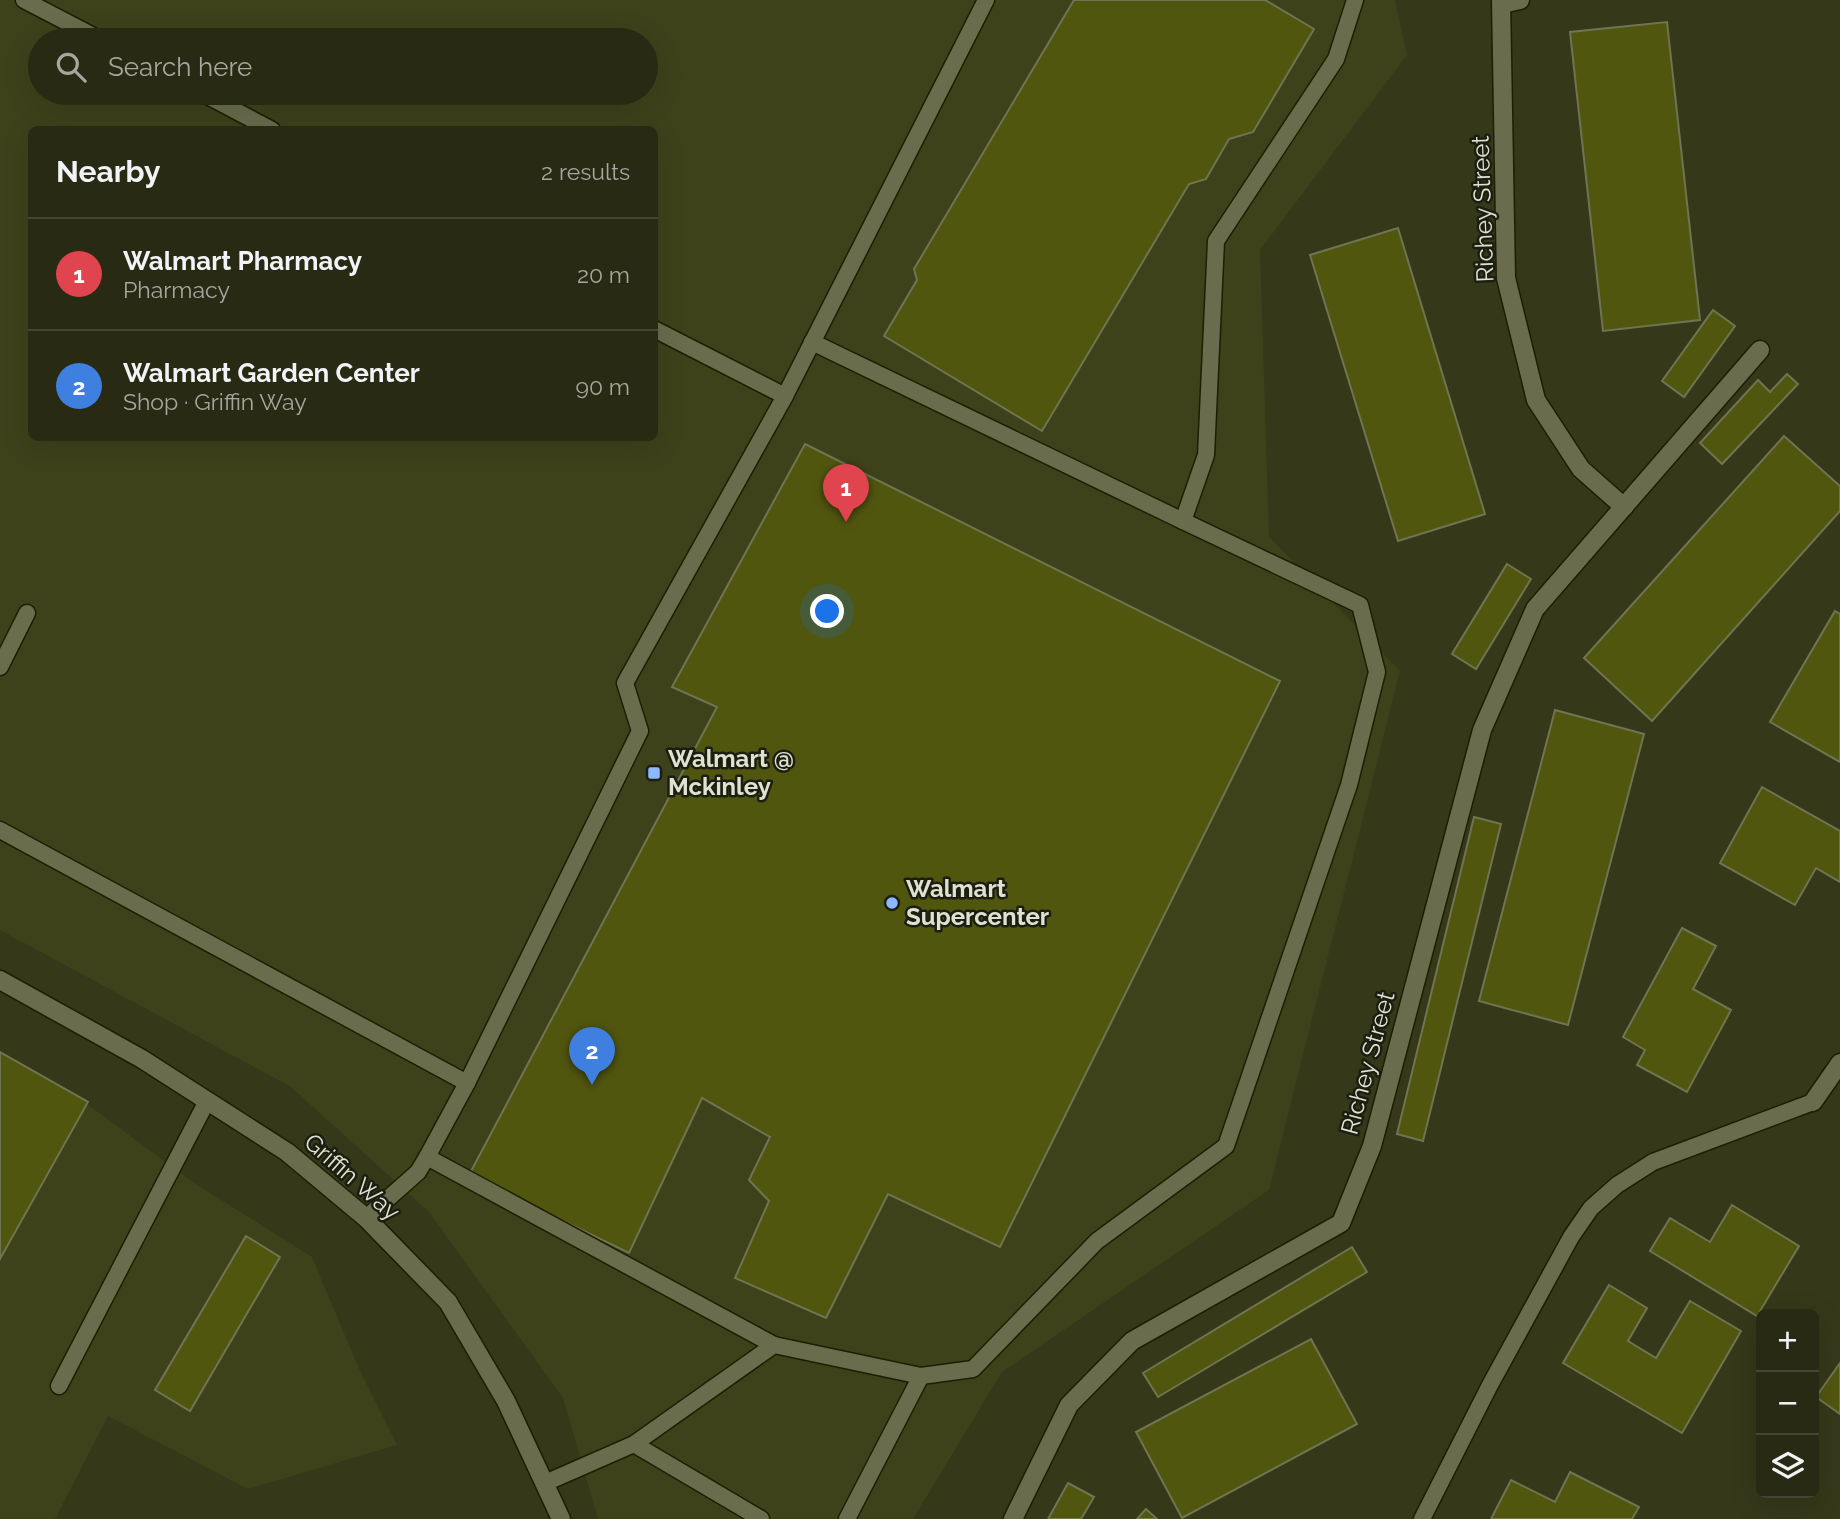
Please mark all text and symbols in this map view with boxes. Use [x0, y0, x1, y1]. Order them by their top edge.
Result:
search box [28, 28, 658, 105]
icon: search [52, 48, 90, 86]
text: Search here [108, 52, 252, 82]
street label: Richey Street [1465, 135, 1500, 283]
text: Nearby [56, 154, 160, 189]
text: 2 results [541, 158, 630, 185]
text: Walmart Pharmacy [123, 246, 362, 276]
text: 1 [73, 261, 85, 288]
text: 20 m [577, 261, 630, 288]
text: Pharmacy [123, 276, 230, 303]
text: Walmart Garden Center [123, 358, 420, 388]
text: 2 [73, 373, 85, 400]
text: 90 m [575, 373, 630, 400]
text: Shop · Griffin Way [123, 388, 307, 415]
pin: 1 [823, 464, 869, 522]
your location [810, 594, 844, 628]
place label: Walmart @ Mckinley [668, 744, 794, 801]
marker: Walmart @ Mckinley [646, 765, 662, 781]
place label: Walmart Supercenter [906, 874, 1049, 931]
marker: Walmart Supercenter [884, 895, 900, 911]
street label: Richey Street [1335, 988, 1401, 1137]
pin: 2 [569, 1027, 615, 1085]
street label: Griffin Way [299, 1127, 406, 1226]
map controls [1756, 1309, 1819, 1498]
button: + [1756, 1309, 1819, 1372]
button: − [1756, 1372, 1819, 1435]
button: layers [1756, 1435, 1819, 1498]

